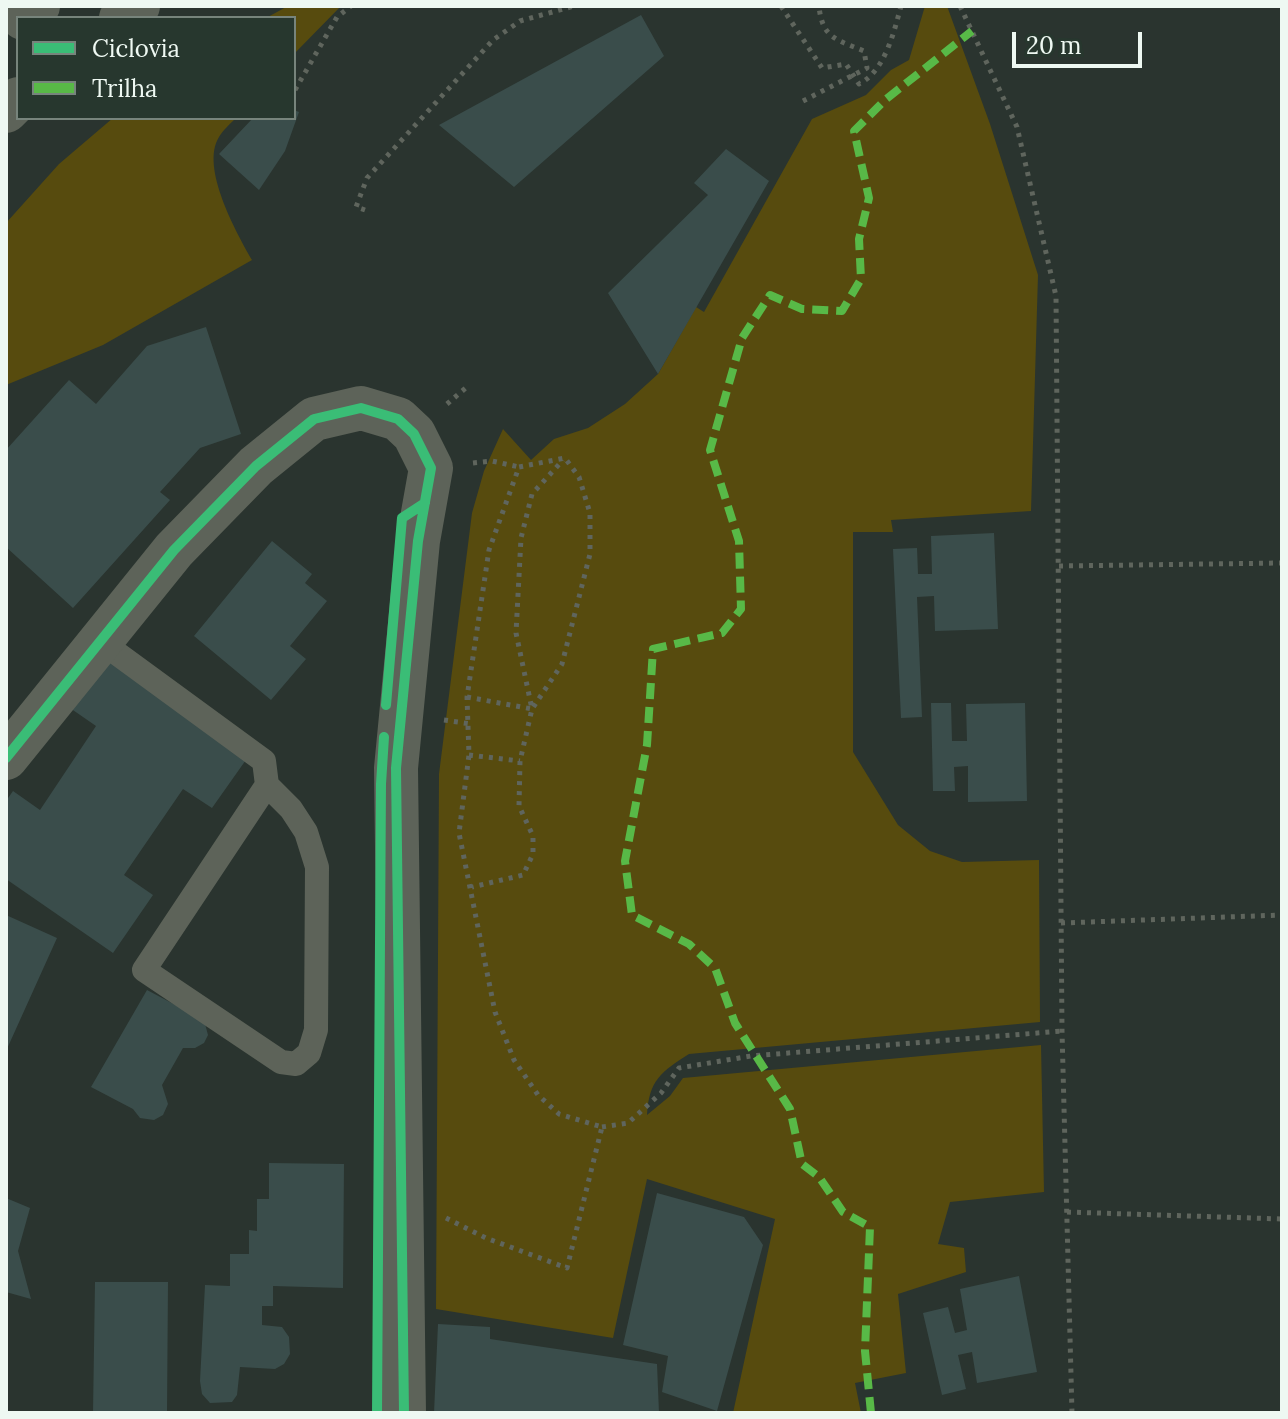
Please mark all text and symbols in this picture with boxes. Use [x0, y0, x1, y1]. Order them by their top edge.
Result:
legend [16, 16, 296, 120]
scale bar [1016, 16, 1146, 66]
text: 20 m [1026, 30, 1082, 61]
text: Ciclovia [92, 33, 180, 64]
text: Trilha [92, 73, 157, 104]

